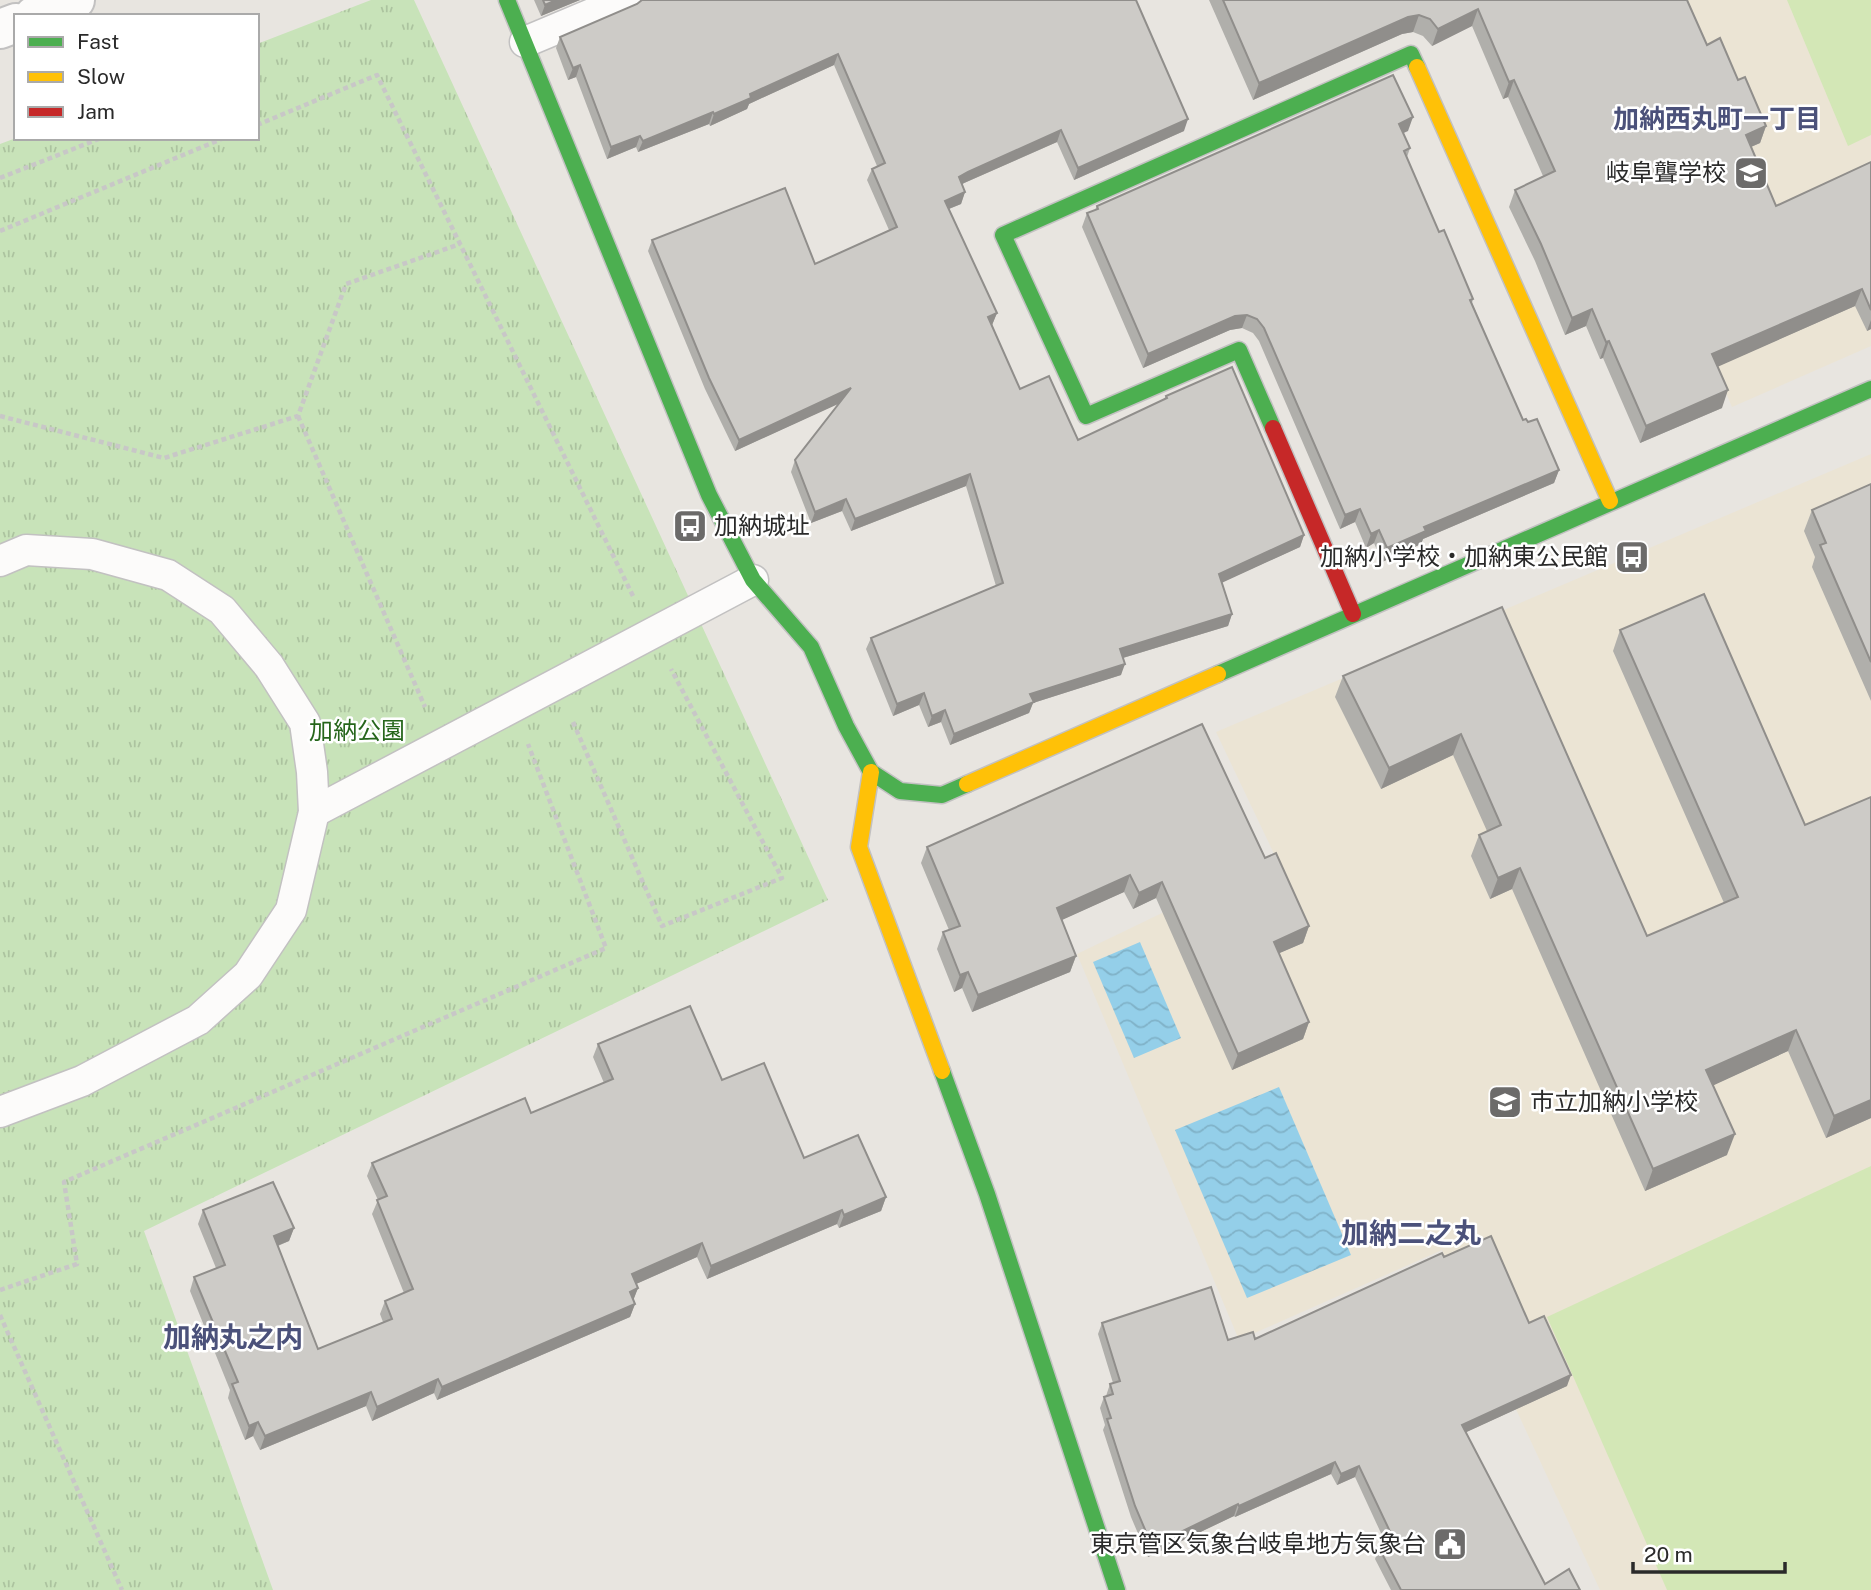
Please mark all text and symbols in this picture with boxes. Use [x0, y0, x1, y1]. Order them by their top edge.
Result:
legend [14, 14, 259, 140]
text: Fast [77, 29, 119, 54]
text: Slow [77, 64, 125, 89]
text: Jam [77, 99, 115, 124]
district label: 加納西丸町一丁目 [1613, 103, 1821, 134]
school or university icon: 岐阜聾学校 [1732, 154, 1770, 192]
place label: 岐阜聾学校 [1606, 158, 1726, 186]
bus stop icon: 加納城址 [671, 507, 709, 545]
place label: 加納城址 [714, 511, 810, 539]
bus stop icon: 加納小学校・加納東公民館 [1613, 538, 1651, 576]
place label: 加納小学校・加納東公民館 [1320, 542, 1608, 570]
park label: 加納公園 [309, 716, 405, 744]
school or university icon: 市立加納小学校 [1486, 1083, 1524, 1121]
place label: 市立加納小学校 [1530, 1087, 1698, 1115]
district label: 加納二之丸 [1341, 1216, 1481, 1249]
district label: 加納丸之内 [163, 1320, 303, 1353]
public building icon: 東京管区気象台岐阜地方気象台 [1431, 1525, 1469, 1563]
place label: 東京管区気象台岐阜地方気象台 [1090, 1529, 1426, 1557]
scale bar [1633, 1530, 1785, 1574]
text: 20 m [1644, 1542, 1693, 1567]

